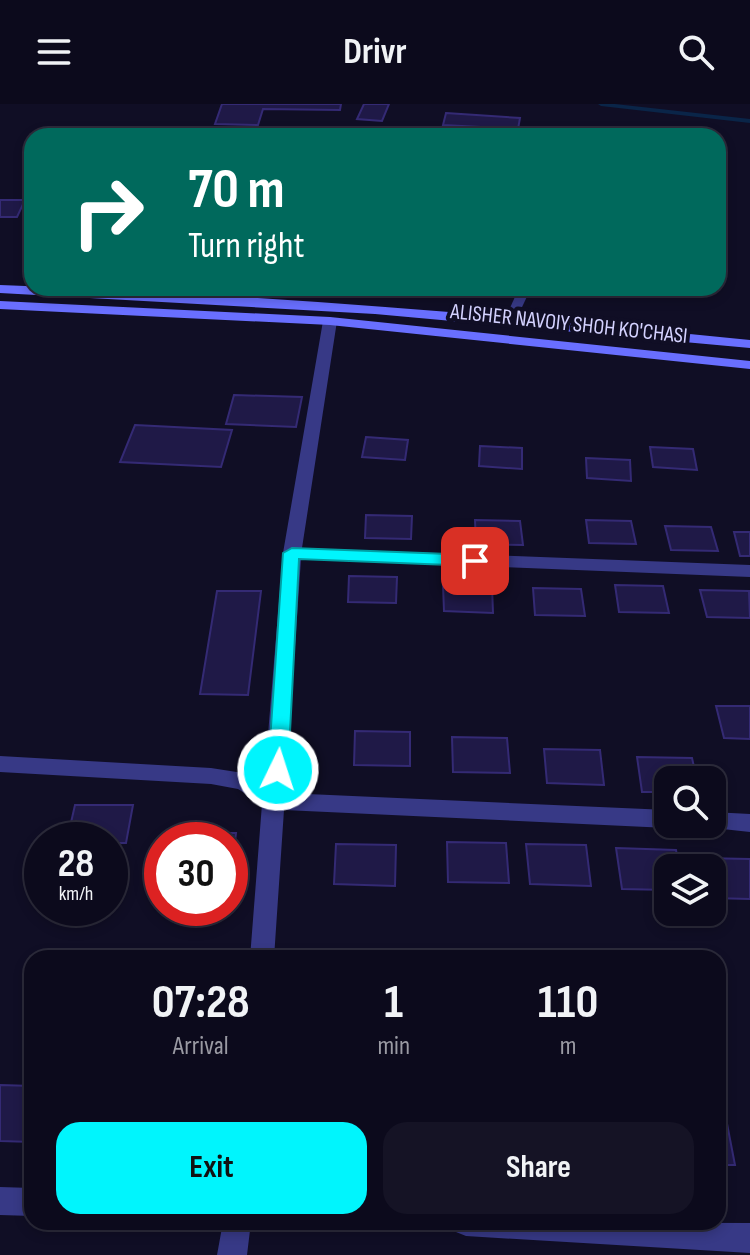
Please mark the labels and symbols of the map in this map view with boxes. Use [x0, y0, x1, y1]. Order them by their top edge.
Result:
street label: ALISHER NAVOIY SHOH KO'CHASI [448, 298, 689, 350]
pin [441, 527, 509, 595]
position arrow [236, 728, 320, 812]
speed limit sign: 30 [144, 822, 248, 926]

